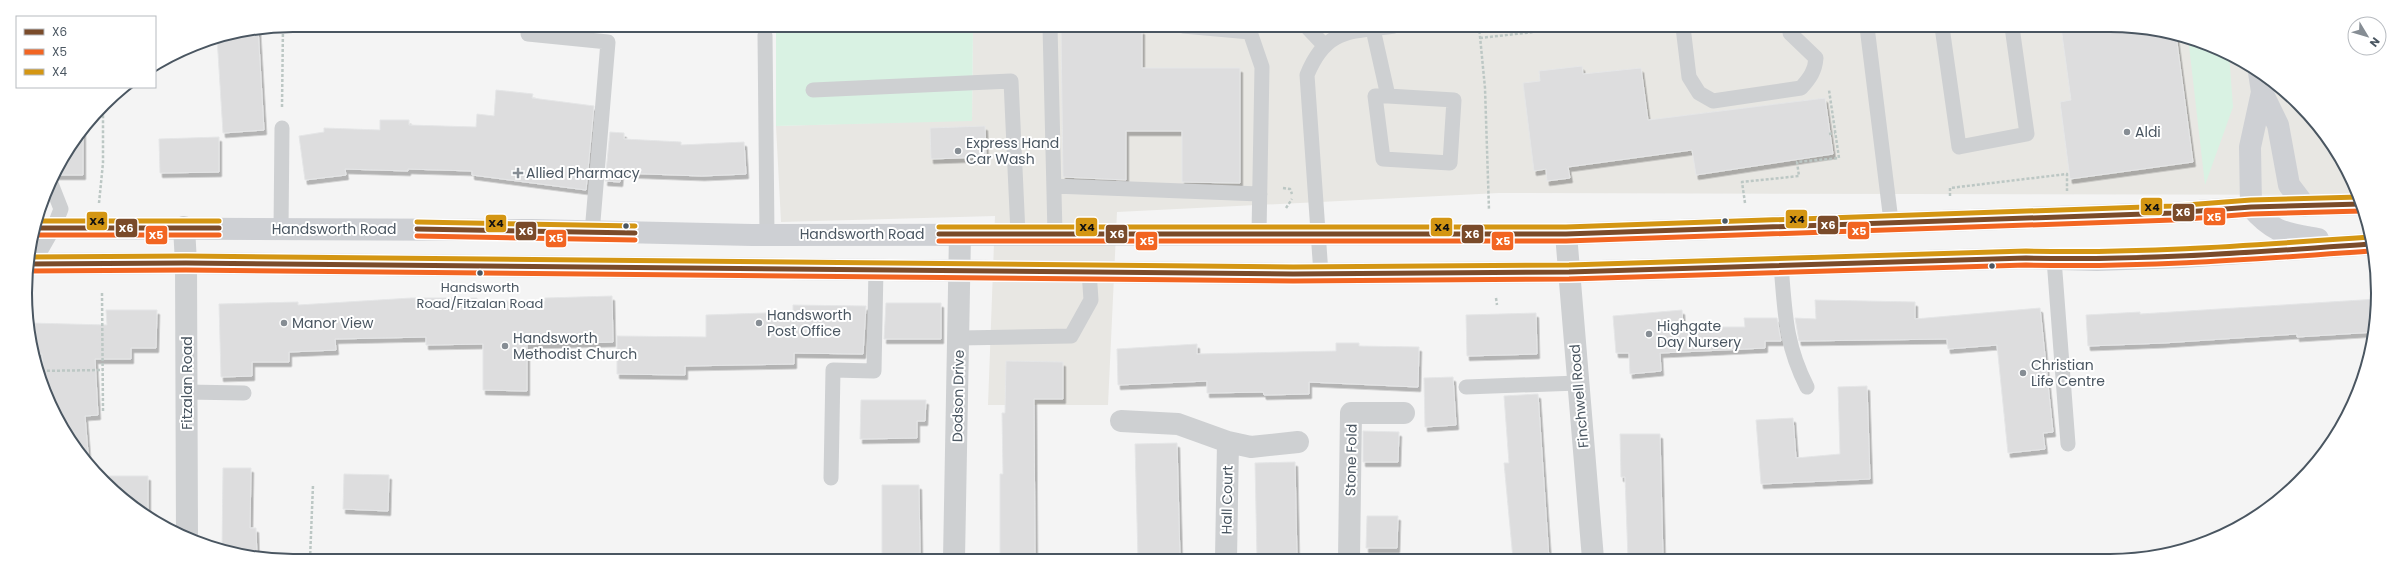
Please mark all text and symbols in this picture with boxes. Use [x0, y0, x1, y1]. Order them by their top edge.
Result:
legend [16, 16, 156, 88]
north arrow [2347, 16, 2387, 56]
text: X6 [52, 23, 67, 40]
text: N [2366, 34, 2384, 50]
text: X5 [52, 43, 67, 60]
text: X4 [52, 63, 67, 80]
place label: Aldi [2135, 122, 2161, 142]
marker: Aldi [2122, 127, 2132, 137]
place label: Express Hand Car Wash [966, 133, 1059, 169]
marker: Express Hand Car Wash [953, 146, 963, 156]
place label: Allied Pharmacy [526, 163, 640, 183]
marker: Allied Pharmacy [513, 168, 523, 178]
line badge: X4 [2140, 197, 2163, 216]
text: X4 [2144, 199, 2160, 215]
line badge: X6 [2172, 203, 2195, 222]
text: X6 [2176, 204, 2190, 220]
line badge: X5 [2203, 207, 2226, 226]
line badge: X4 [1785, 209, 1808, 229]
text: X5 [2206, 209, 2222, 225]
line badge: X4 [86, 211, 108, 231]
text: X4 [1789, 211, 1805, 227]
text: X4 [89, 213, 105, 229]
line badge: X4 [485, 214, 507, 233]
text: X4 [488, 215, 504, 231]
line badge: X6 [1817, 215, 1839, 235]
unlabelled marker [1720, 216, 1730, 226]
line badge: X4 [1075, 217, 1098, 237]
line badge: X4 [1430, 217, 1453, 237]
text: X6 [1821, 217, 1835, 233]
line badge: X6 [115, 218, 138, 238]
street label: Handsworth Road [272, 219, 396, 239]
text: X4 [1079, 219, 1095, 235]
text: X4 [1434, 219, 1450, 235]
text: X6 [119, 220, 133, 236]
line badge: X6 [515, 221, 537, 241]
unlabelled marker [621, 221, 631, 231]
line badge: X5 [1847, 221, 1870, 240]
text: X6 [519, 223, 533, 239]
text: X5 [1851, 223, 1867, 239]
street label: Handsworth Road [800, 224, 924, 244]
line badge: X6 [1105, 224, 1128, 244]
line badge: X6 [1461, 224, 1484, 244]
line badge: X5 [145, 225, 168, 245]
text: X6 [1110, 226, 1124, 242]
text: X6 [1465, 226, 1479, 242]
text: X5 [148, 227, 164, 243]
line badge: X5 [545, 229, 567, 248]
text: X5 [548, 230, 564, 246]
line badge: X5 [1135, 231, 1158, 251]
line badge: X5 [1491, 231, 1514, 251]
text: X5 [1139, 233, 1155, 249]
text: X5 [1495, 233, 1511, 249]
unlabelled marker [1987, 261, 1997, 271]
marker: Handsworth Road/Fitzalan Road [475, 268, 485, 278]
place label: Handsworth Road/Fitzalan Road [417, 278, 543, 313]
place label: Handsworth Post Office [767, 305, 852, 341]
place label: Manor View [292, 313, 374, 333]
place label: Highgate Day Nursery [1657, 316, 1741, 352]
marker: Manor View [279, 318, 289, 328]
marker: Handsworth Post Office [754, 318, 764, 328]
place label: Handsworth Methodist Church [513, 328, 637, 364]
marker: Highgate Day Nursery [1644, 329, 1654, 339]
street label: Fitzalan Road [177, 336, 197, 430]
marker: Handsworth Methodist Church [500, 341, 510, 351]
street label: Finchwell Road [1565, 343, 1593, 449]
street label: Dodson Drive [947, 349, 969, 442]
place label: Christian Life Centre [2031, 355, 2105, 391]
marker: Christian Life Centre [2018, 368, 2028, 378]
street label: Stone Fold [1340, 424, 1362, 496]
street label: Hall Court [1216, 465, 1238, 535]

